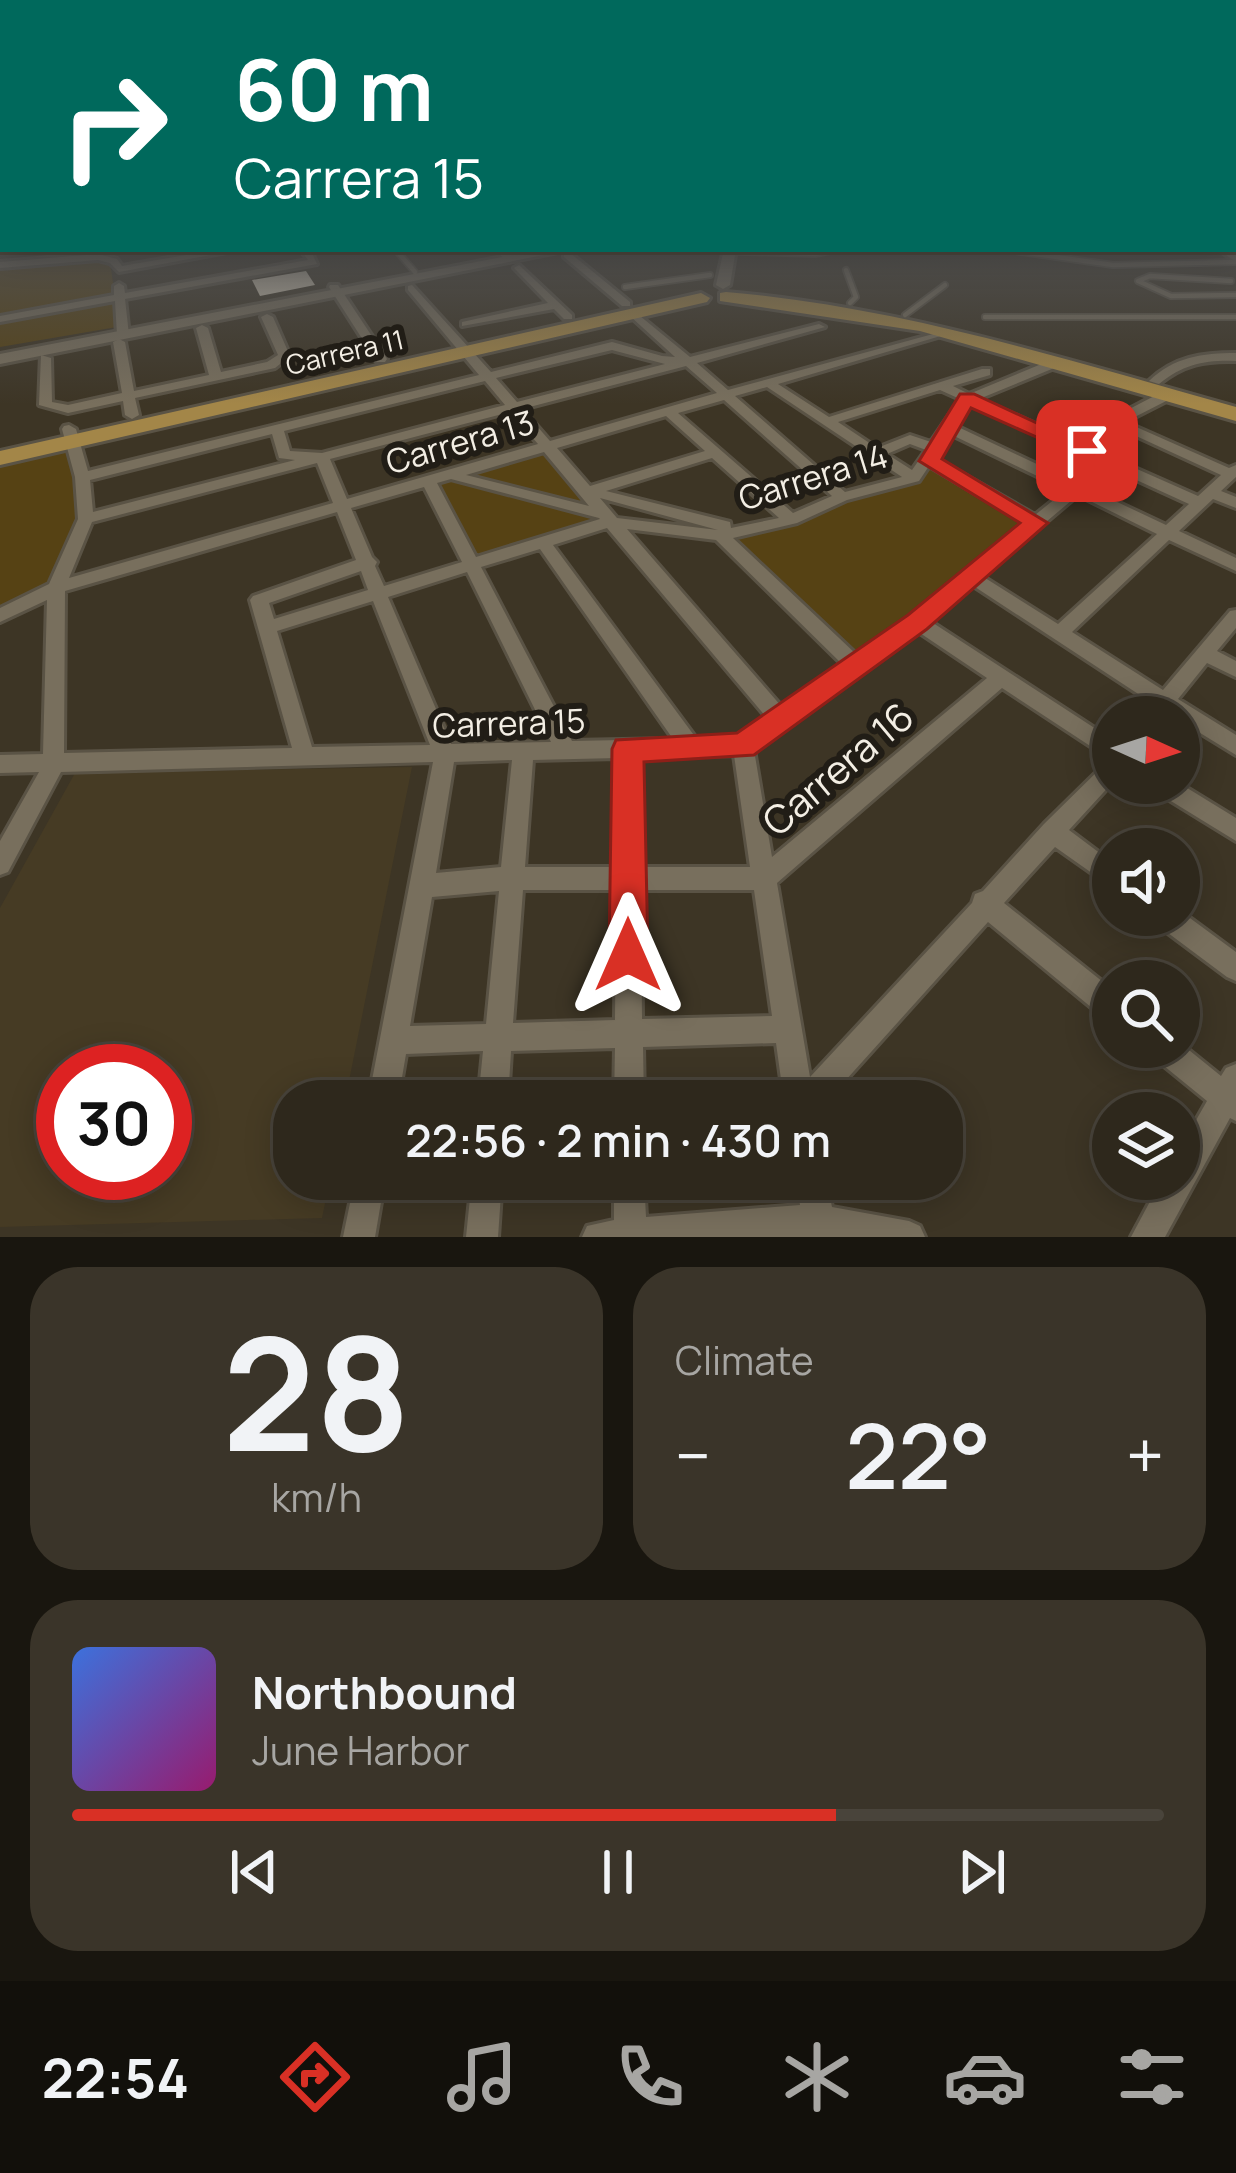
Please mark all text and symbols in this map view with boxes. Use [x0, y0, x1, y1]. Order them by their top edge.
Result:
text: 60 m [234, 31, 434, 146]
icon: right [36, 48, 192, 204]
text: Carrera 15 [234, 140, 484, 214]
street label: Carrera 11 [282, 320, 407, 383]
street label: Carrera 13 [381, 399, 539, 484]
pin [1036, 400, 1138, 502]
icon: arrive [1054, 418, 1120, 484]
street label: Carrera 14 [733, 433, 893, 520]
street label: Carrera 16 [750, 689, 925, 847]
north arrow [1092, 696, 1200, 804]
map controls [1092, 696, 1200, 1200]
street label: Carrera 15 [432, 697, 586, 748]
button: sound [1092, 828, 1200, 936]
position arrow [565, 892, 691, 1018]
button: search [1092, 960, 1200, 1068]
speed limit sign: 30 [36, 1044, 192, 1200]
button: layers [1092, 1092, 1200, 1200]
text: 22:56 · 2 min · 430 m [405, 1109, 831, 1171]
text: 28 [222, 1285, 411, 1498]
text: Climate [675, 1333, 814, 1387]
text: 22° [845, 1393, 991, 1516]
text: − [675, 1410, 711, 1500]
text: + [1126, 1410, 1164, 1500]
text: km/h [271, 1470, 362, 1524]
text: Northbound [252, 1661, 517, 1723]
text: June Harbor [252, 1723, 470, 1777]
icon: previous [221, 1839, 287, 1905]
icon: pause [585, 1839, 651, 1905]
icon: next [949, 1839, 1015, 1905]
icon: directions [273, 2035, 357, 2119]
icon: music [440, 2035, 524, 2119]
icon: phone [608, 2035, 692, 2119]
icon: climate [775, 2035, 859, 2119]
icon: car [943, 2035, 1027, 2119]
icon: filters [1110, 2035, 1194, 2119]
text: 22:54 [42, 2040, 189, 2114]

